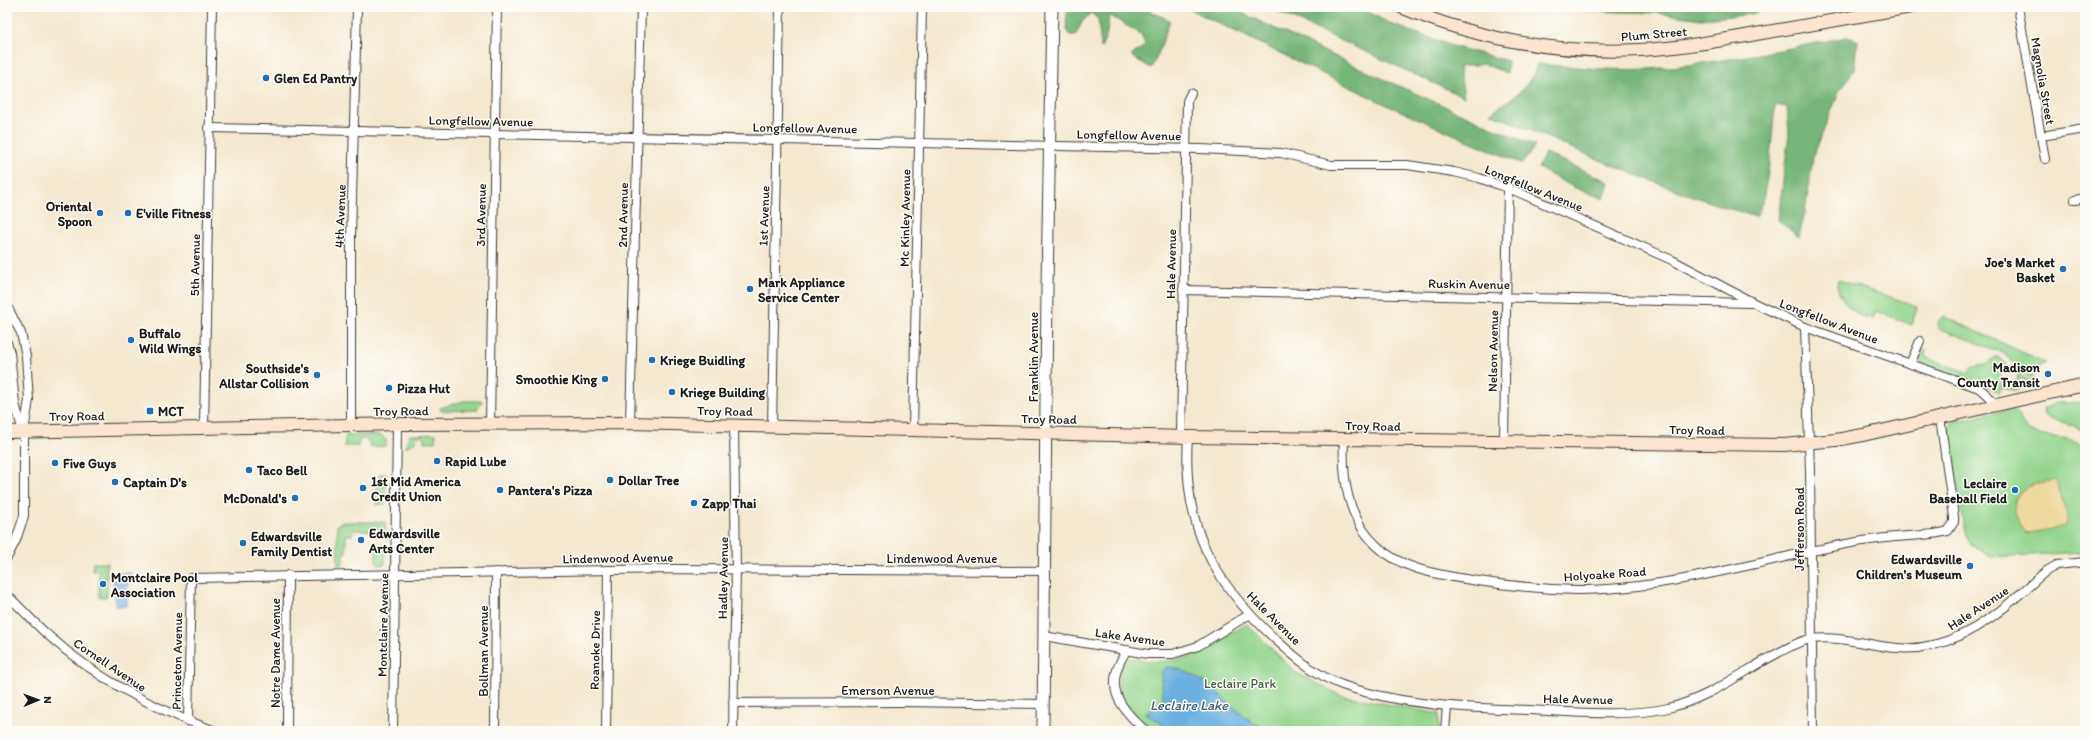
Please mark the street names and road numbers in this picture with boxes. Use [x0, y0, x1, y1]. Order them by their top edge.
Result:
street label: Plum Street [1620, 24, 1688, 44]
street label: Magnolia Street [2028, 36, 2058, 126]
street label: Longfellow Avenue [429, 113, 533, 129]
street label: Longfellow Avenue [753, 120, 857, 136]
street label: Longfellow Avenue [1077, 127, 1181, 143]
street label: Longfellow Avenue [1483, 161, 1585, 215]
street label: Mc Kinley Avenue [897, 169, 913, 267]
street label: 2nd Avenue [615, 182, 631, 248]
street label: 3rd Avenue [473, 183, 489, 247]
street label: 4th Avenue [331, 184, 349, 248]
street label: 1st Avenue [755, 185, 773, 247]
street label: Hale Avenue [1163, 229, 1179, 299]
street label: 5th Avenue [187, 234, 203, 296]
street label: Ruskin Avenue [1428, 276, 1510, 292]
street label: Longfellow Avenue [1777, 295, 1881, 347]
street label: Nelson Avenue [1485, 310, 1501, 392]
street label: Franklin Avenue [1026, 312, 1041, 402]
street label: Troy Road [373, 403, 429, 419]
street label: Troy Road [697, 403, 753, 419]
street label: Troy Road [49, 408, 105, 424]
street label: Troy Road [1021, 411, 1077, 427]
street label: Troy Road [1345, 418, 1401, 434]
street label: Troy Road [1669, 422, 1725, 438]
street label: Jefferson Road [1792, 487, 1807, 571]
street label: Hadley Avenue [715, 537, 731, 619]
street label: Lindenwood Avenue [562, 550, 674, 566]
street label: Lindenwood Avenue [886, 551, 998, 566]
street label: Holyoake Road [1563, 564, 1647, 584]
street label: Montclaire Avenue [375, 573, 391, 677]
street label: Hale Avenue [1945, 583, 2011, 633]
street label: Hale Avenue [1244, 588, 1304, 648]
street label: Notre Dame Avenue [268, 598, 283, 708]
street label: Bollman Avenue [476, 605, 491, 697]
street label: Roanoke Drive [587, 610, 603, 690]
street label: Princeton Avenue [169, 612, 185, 710]
street label: Lake Avenue [1094, 625, 1166, 649]
street label: Cornell Avenue [71, 635, 149, 695]
street label: Emerson Avenue [841, 683, 935, 698]
street label: Hale Avenue [1543, 691, 1613, 707]

